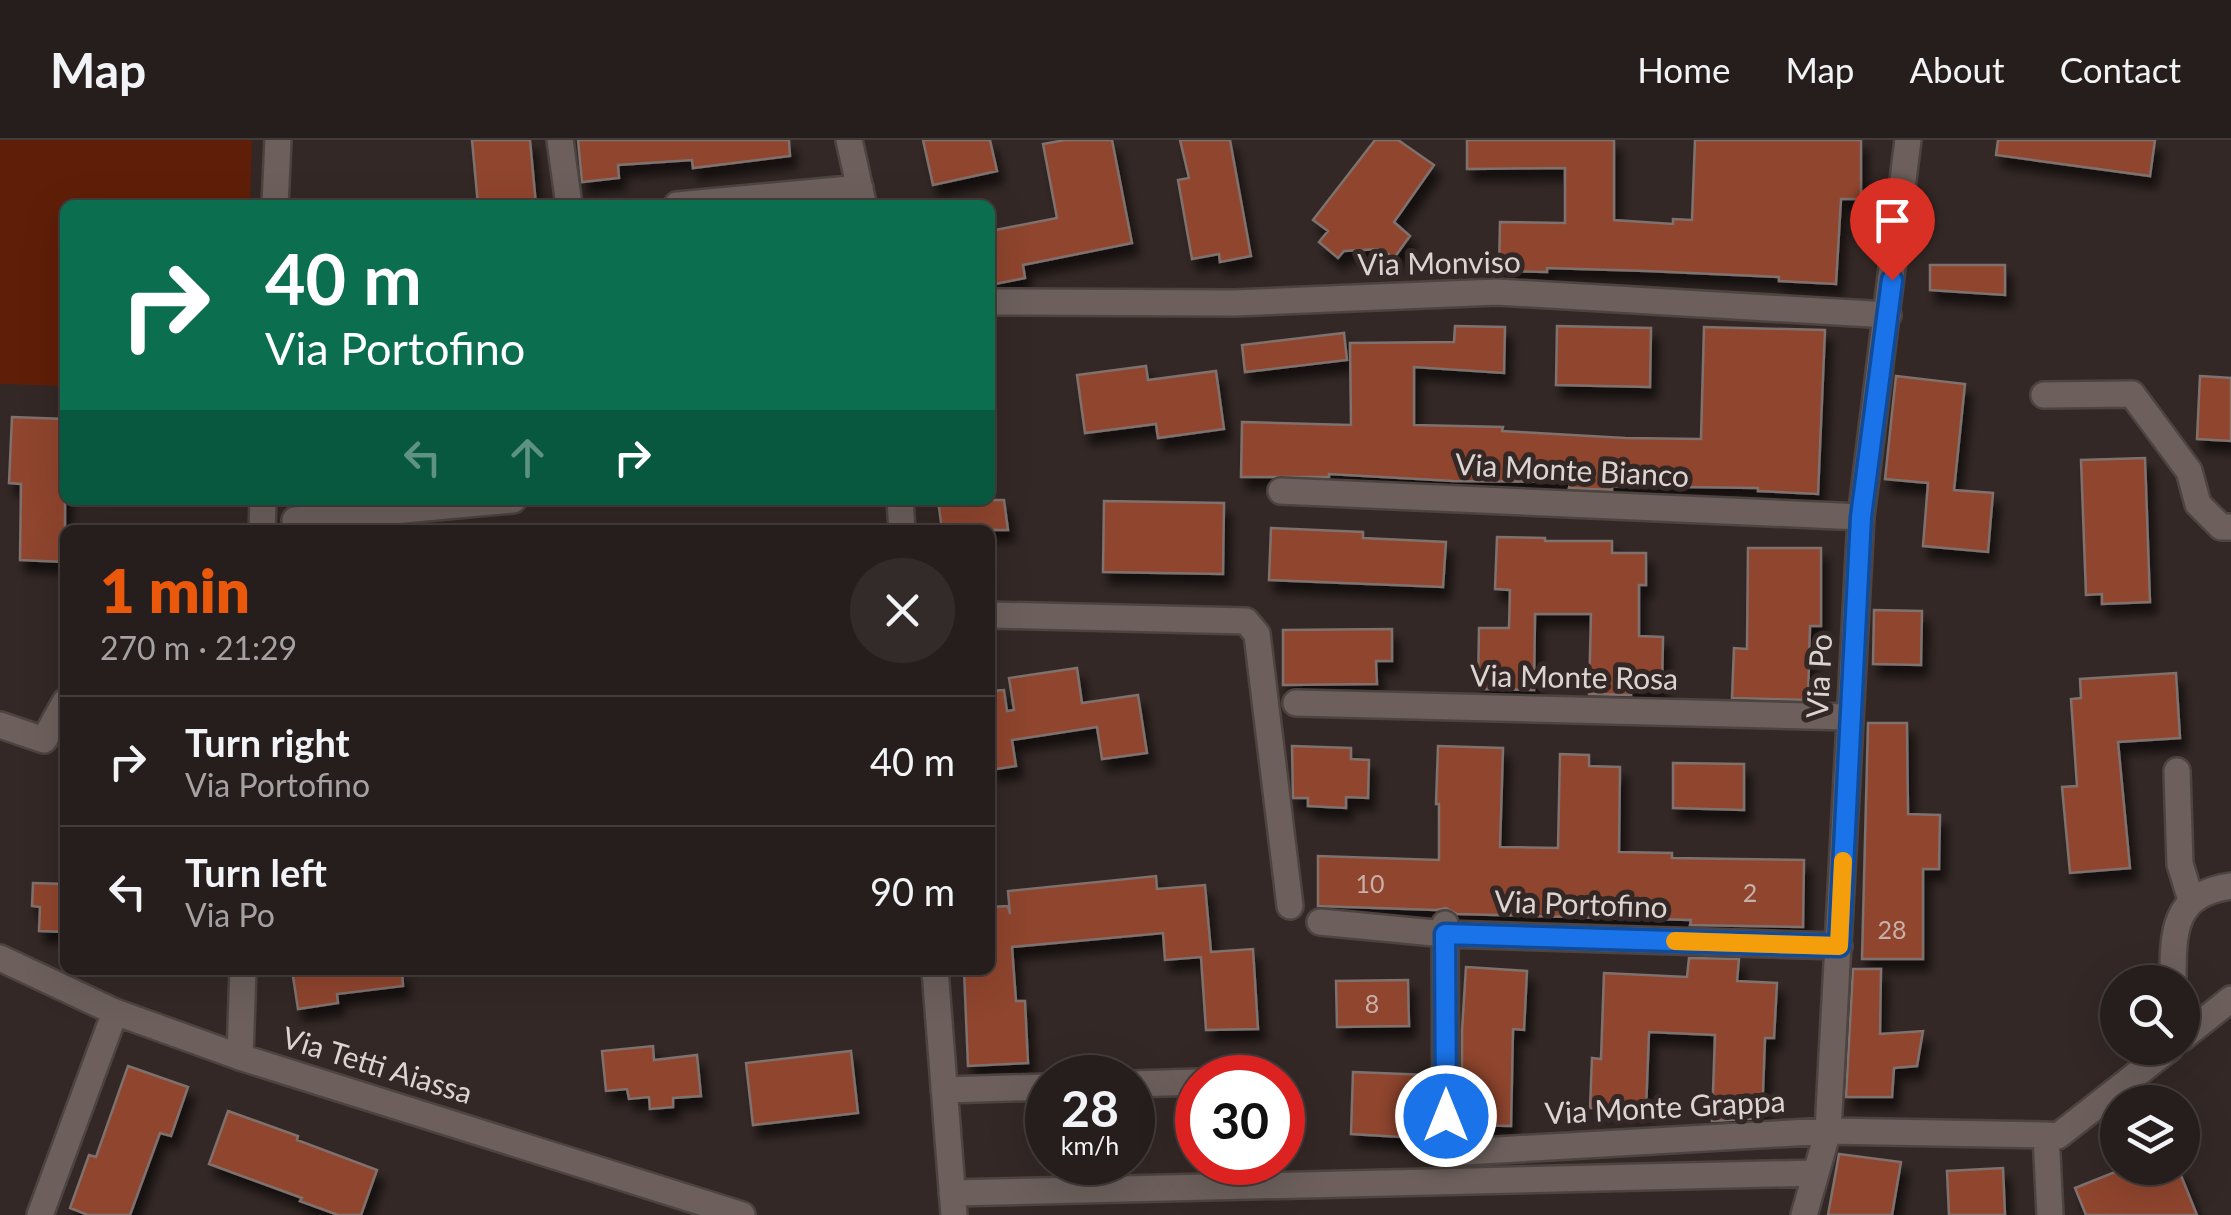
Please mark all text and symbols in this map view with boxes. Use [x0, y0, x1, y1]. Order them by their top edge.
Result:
text: Map [50, 41, 146, 98]
text: Home [1637, 48, 1730, 90]
text: Map [1785, 48, 1854, 90]
text: About [1909, 48, 2005, 90]
text: Contact [2060, 48, 2181, 90]
pin [1850, 178, 1935, 281]
icon: arrive [1865, 193, 1920, 248]
text: 40 m [265, 236, 422, 320]
icon: right [100, 240, 230, 370]
street label: Via Monviso [1357, 243, 1521, 281]
text: Via Portofino [265, 321, 525, 375]
icon: left [395, 430, 450, 485]
icon: ahead [500, 430, 555, 485]
icon: right [605, 430, 660, 485]
street label: Via Monte Bianco [1454, 445, 1690, 493]
text: 1 min [100, 554, 250, 626]
button: close [850, 558, 955, 663]
text: 270 m · 21:29 [100, 628, 297, 667]
street label: Via Po [1798, 633, 1838, 719]
street label: Via Monte Rosa [1470, 656, 1678, 696]
text: Turn right [185, 719, 350, 765]
icon: right [100, 734, 155, 789]
text: 40 m [870, 738, 955, 784]
text: Via Portofino [185, 765, 370, 804]
text: Turn left [185, 849, 327, 895]
icon: left [100, 864, 155, 919]
text: 90 m [870, 868, 955, 914]
house number: 10 [1355, 868, 1385, 898]
house number: 2 [1743, 877, 1757, 907]
street label: Via Portofino [1494, 882, 1668, 924]
text: Via Po [185, 895, 275, 934]
house number: 28 [1877, 914, 1907, 944]
map controls [2100, 965, 2200, 1185]
button: search [2100, 965, 2200, 1065]
house number: 8 [1365, 988, 1379, 1018]
street label: Via Tetti Aiassa [278, 1018, 477, 1110]
speed limit sign: 30 [1175, 1055, 1305, 1185]
position arrow [1394, 1064, 1498, 1168]
text: 28 [1061, 1078, 1119, 1138]
street label: Via Monte Grappa [1544, 1082, 1786, 1130]
button: layers [2100, 1085, 2200, 1185]
text: km/h [1061, 1130, 1119, 1160]

